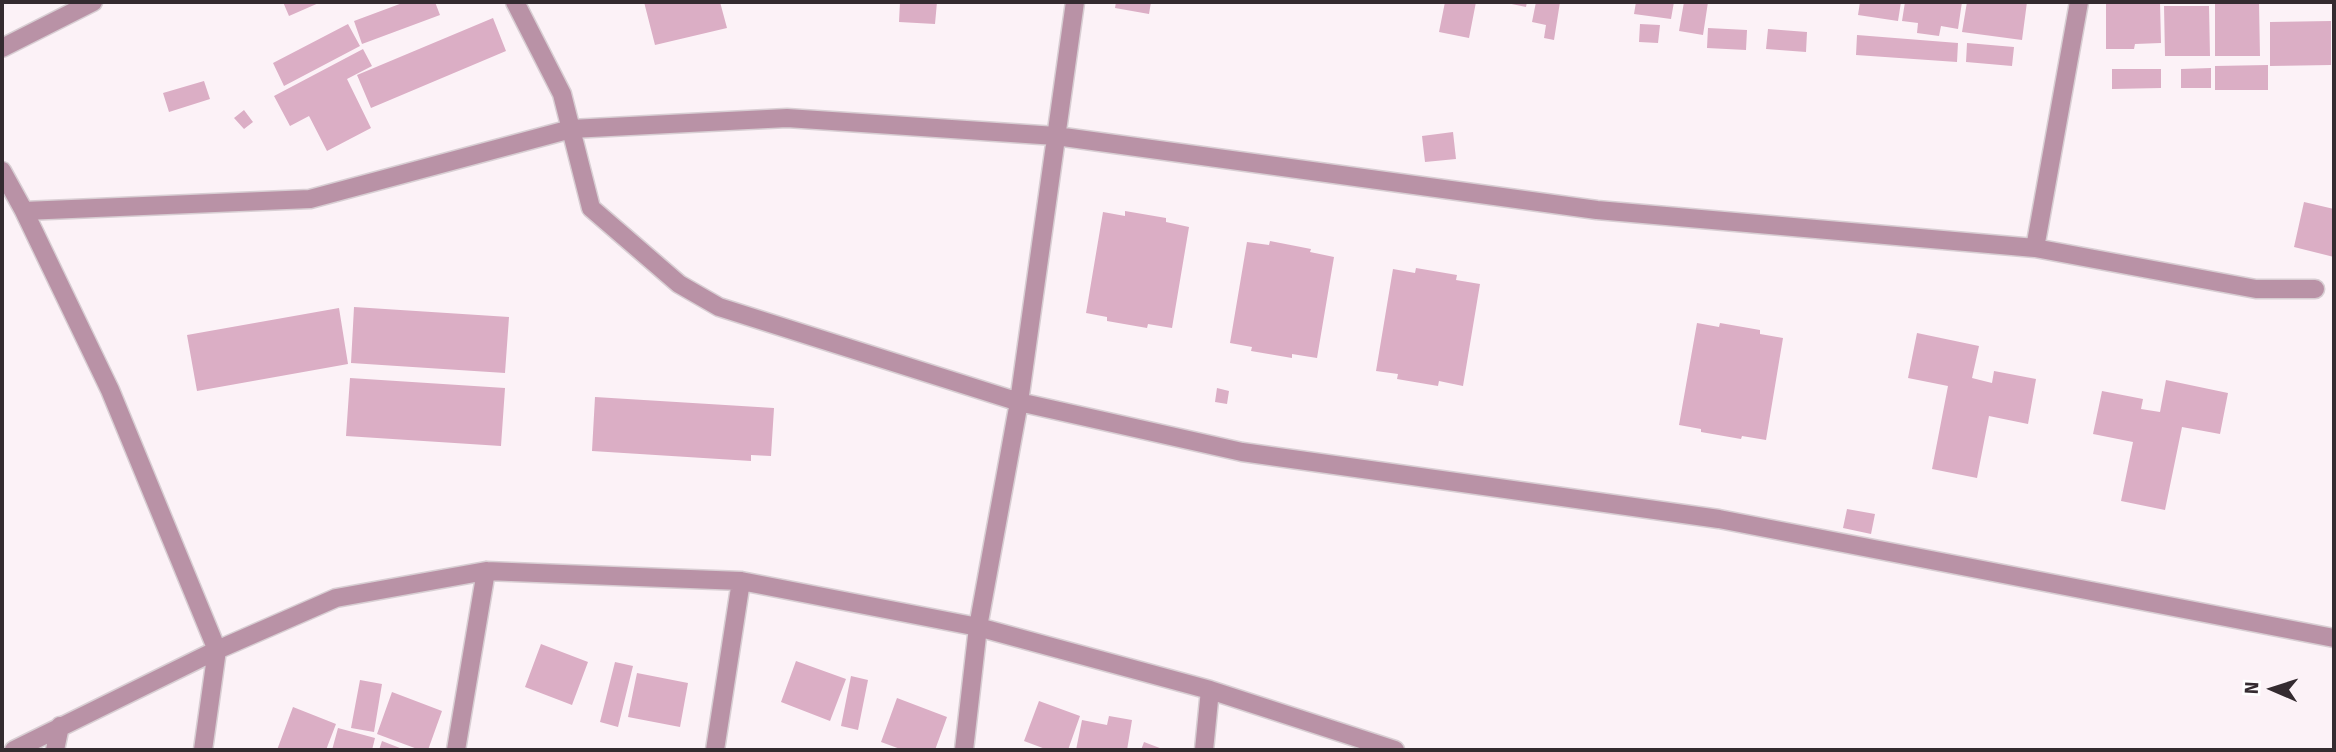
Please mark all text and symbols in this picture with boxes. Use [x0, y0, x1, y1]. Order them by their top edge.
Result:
north arrow [2238, 654, 2308, 724]
text: N [2240, 681, 2263, 695]

